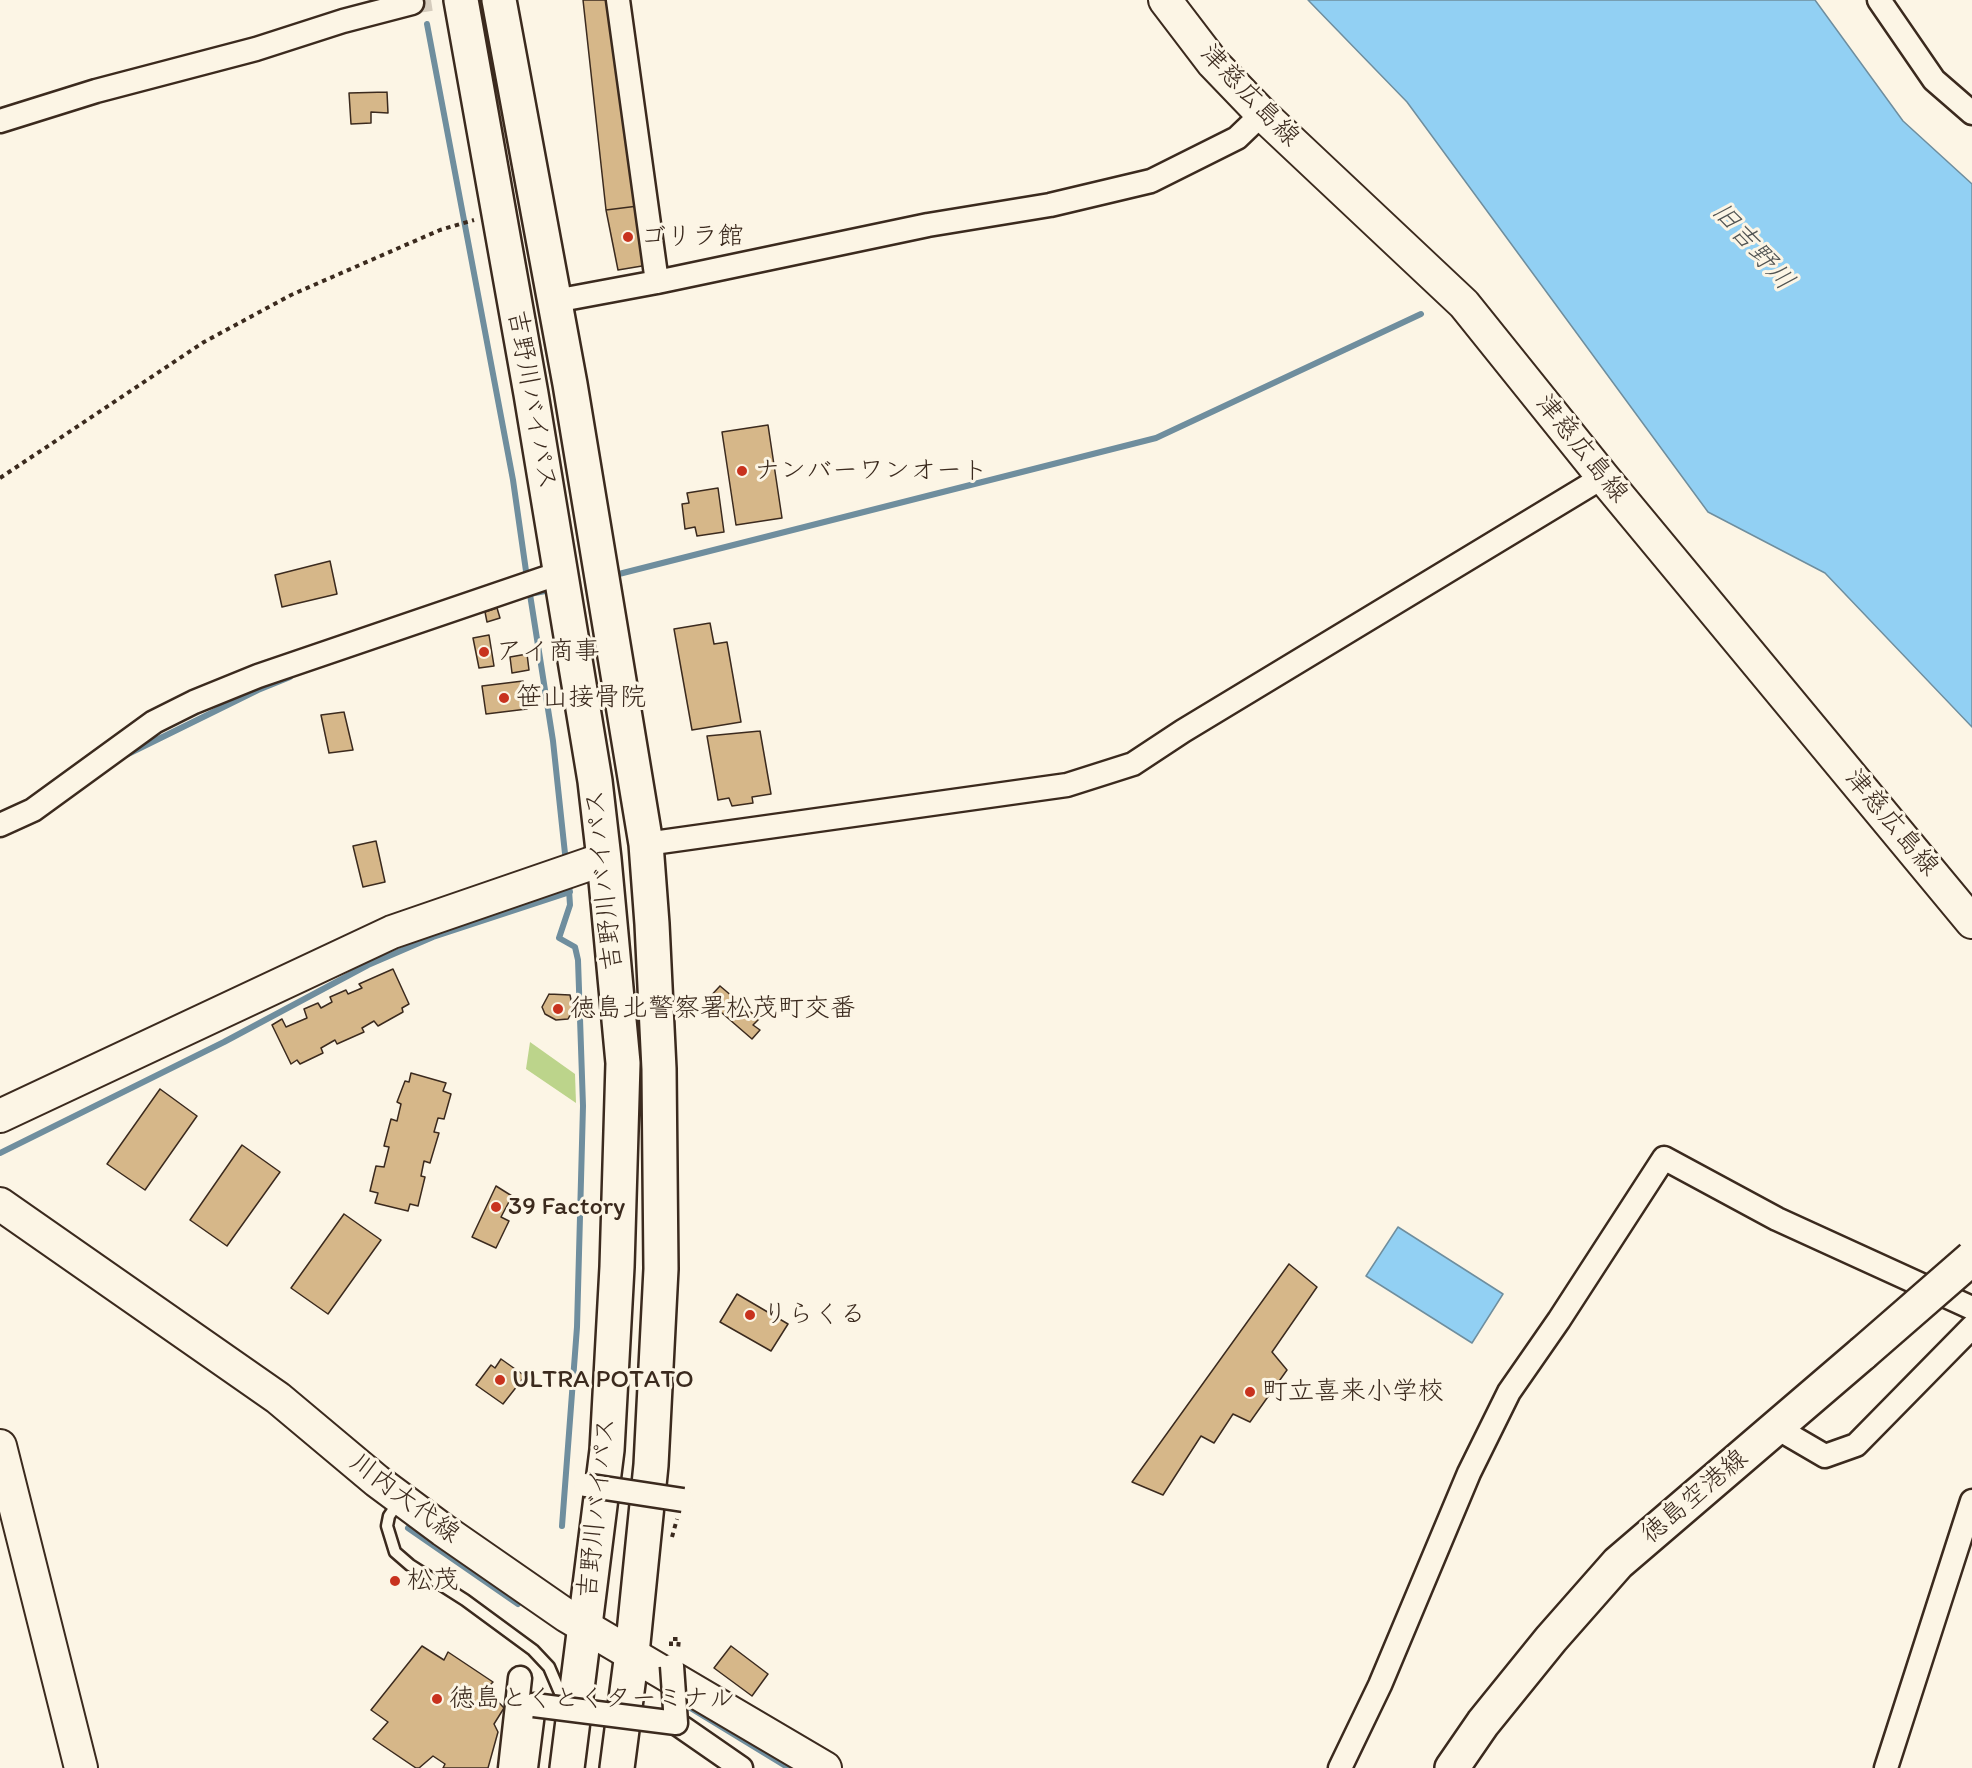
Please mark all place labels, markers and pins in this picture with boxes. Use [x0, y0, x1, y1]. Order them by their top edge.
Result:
place label: ゴリラ館 [640, 221, 744, 253]
marker: ゴリラ館 [621, 230, 635, 244]
place label: ナンバーワンオート [754, 455, 988, 487]
marker: ナンバーワンオート [735, 464, 749, 478]
place label: アイ商事 [496, 636, 600, 668]
marker: アイ商事 [477, 645, 491, 659]
place label: 笹山接骨院 [516, 682, 646, 714]
marker: 笹山接骨院 [497, 691, 511, 705]
place label: 徳島北警察署松茂町交番 [570, 993, 856, 1025]
marker: 徳島北警察署松茂町交番 [551, 1002, 565, 1016]
place label: 39 Factory [508, 1191, 625, 1223]
marker: 39 Factory [489, 1200, 503, 1214]
place label: りらくる [762, 1299, 866, 1331]
marker: りらくる [743, 1308, 757, 1322]
place label: ULTRA POTATO [512, 1364, 694, 1396]
marker: ULTRA POTATO [493, 1373, 507, 1387]
place label: 町立喜来小学校 [1262, 1376, 1444, 1408]
marker: 町立喜来小学校 [1243, 1385, 1257, 1399]
place label: 松茂 [407, 1565, 459, 1597]
marker: 松茂 [388, 1574, 402, 1588]
place label: 徳島とくとくターミナル [449, 1683, 735, 1715]
marker: 徳島とくとくターミナル [430, 1692, 444, 1706]

